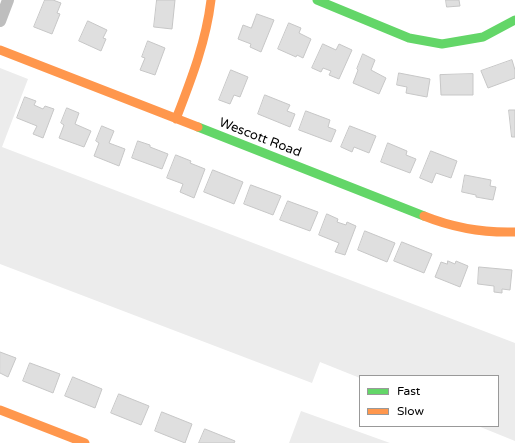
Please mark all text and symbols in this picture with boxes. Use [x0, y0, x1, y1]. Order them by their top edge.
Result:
street label: Wescott Road [217, 115, 303, 161]
legend [359, 375, 499, 427]
text: Fast [397, 384, 420, 398]
text: Slow [397, 404, 424, 418]

